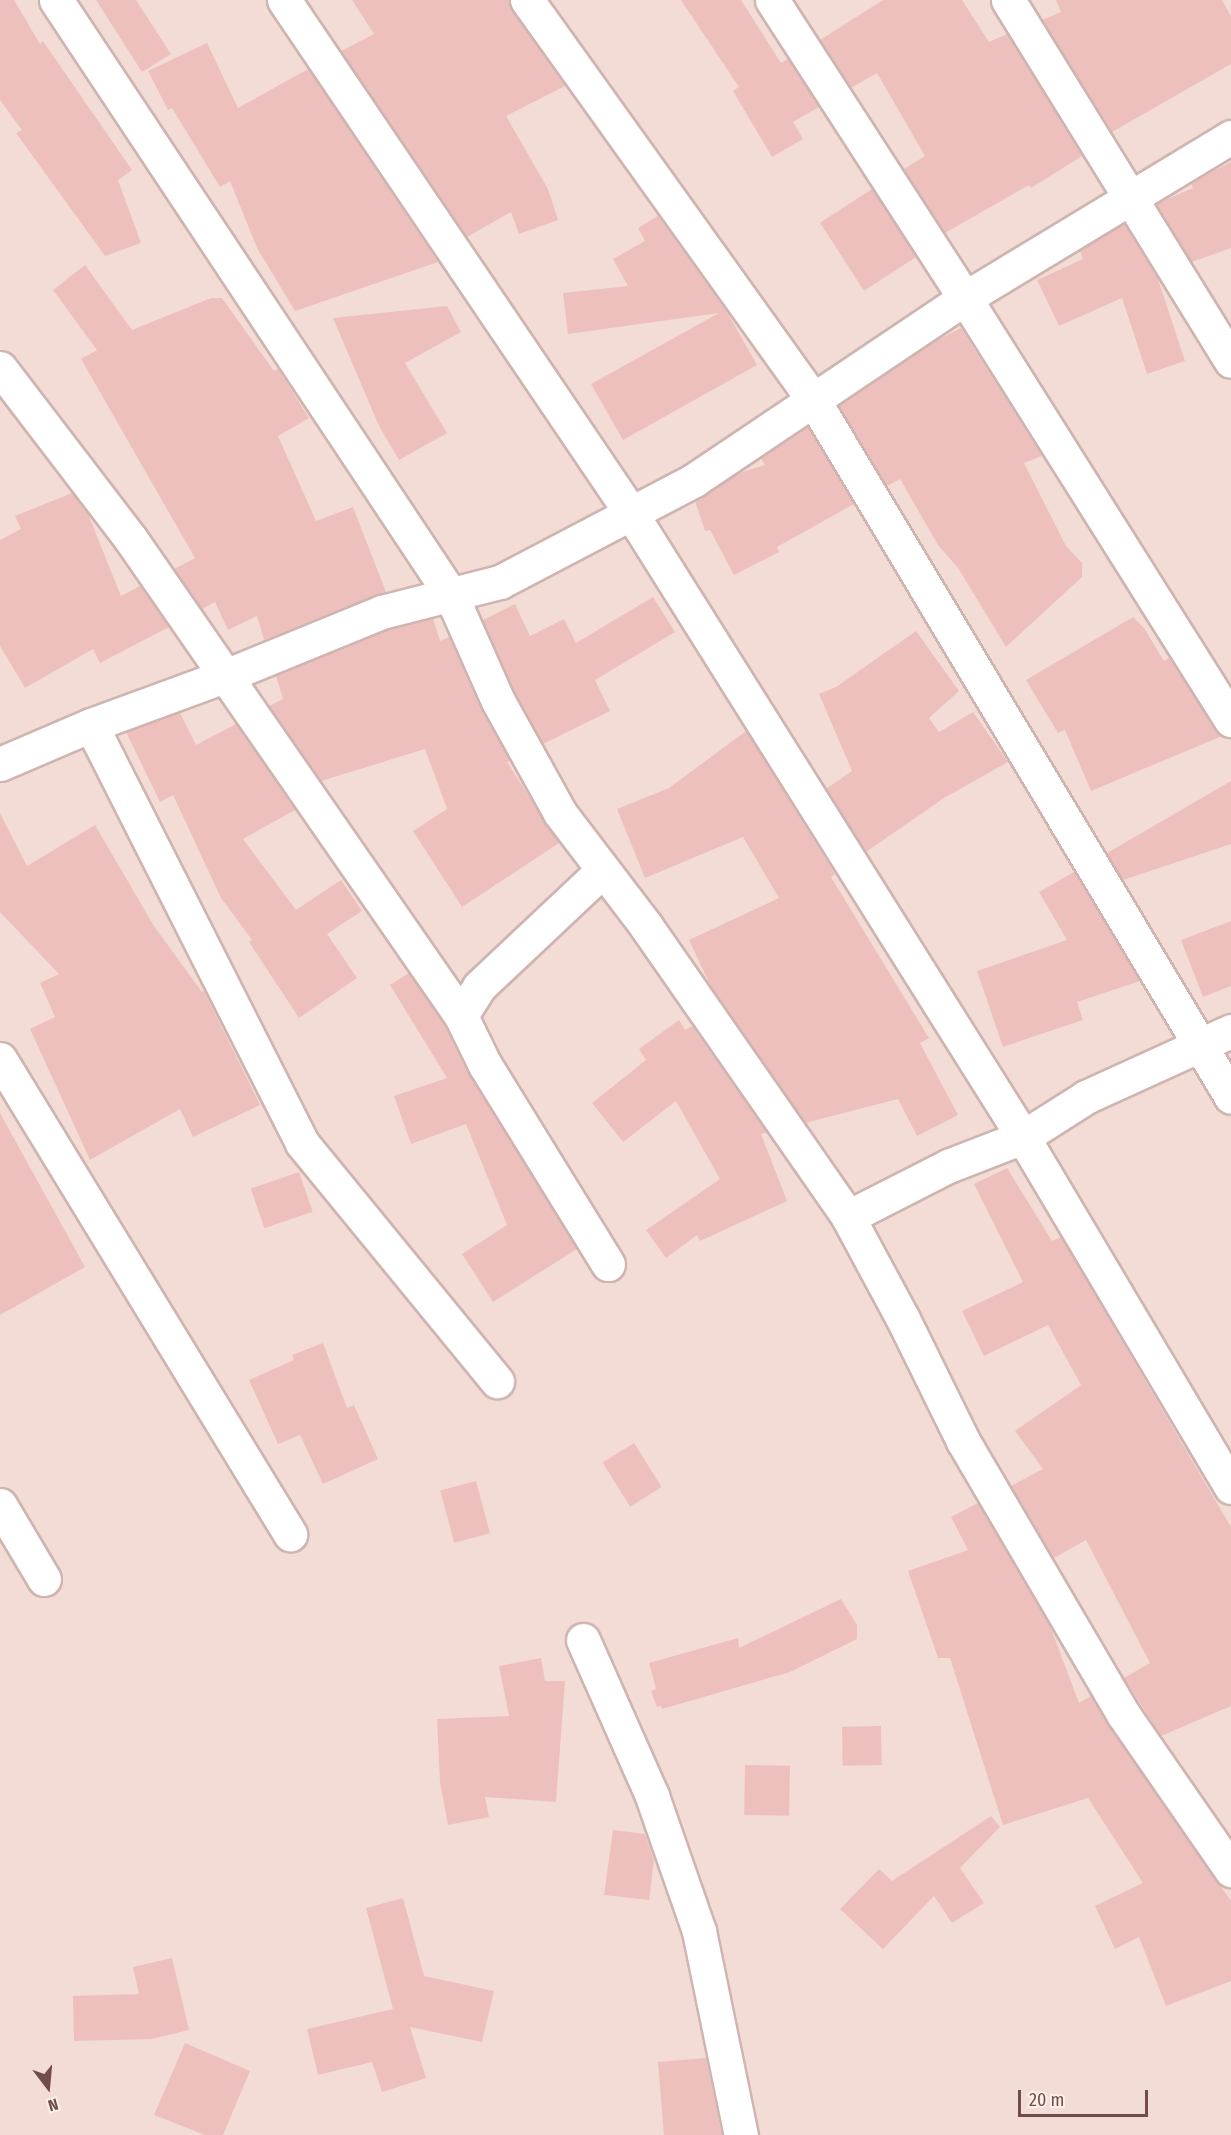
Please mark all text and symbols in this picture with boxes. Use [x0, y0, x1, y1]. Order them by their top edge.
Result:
north arrow [18, 2057, 78, 2117]
scale bar [1021, 2078, 1152, 2116]
text: 20 m [1029, 2089, 1064, 2111]
text: N [46, 2094, 60, 2115]

